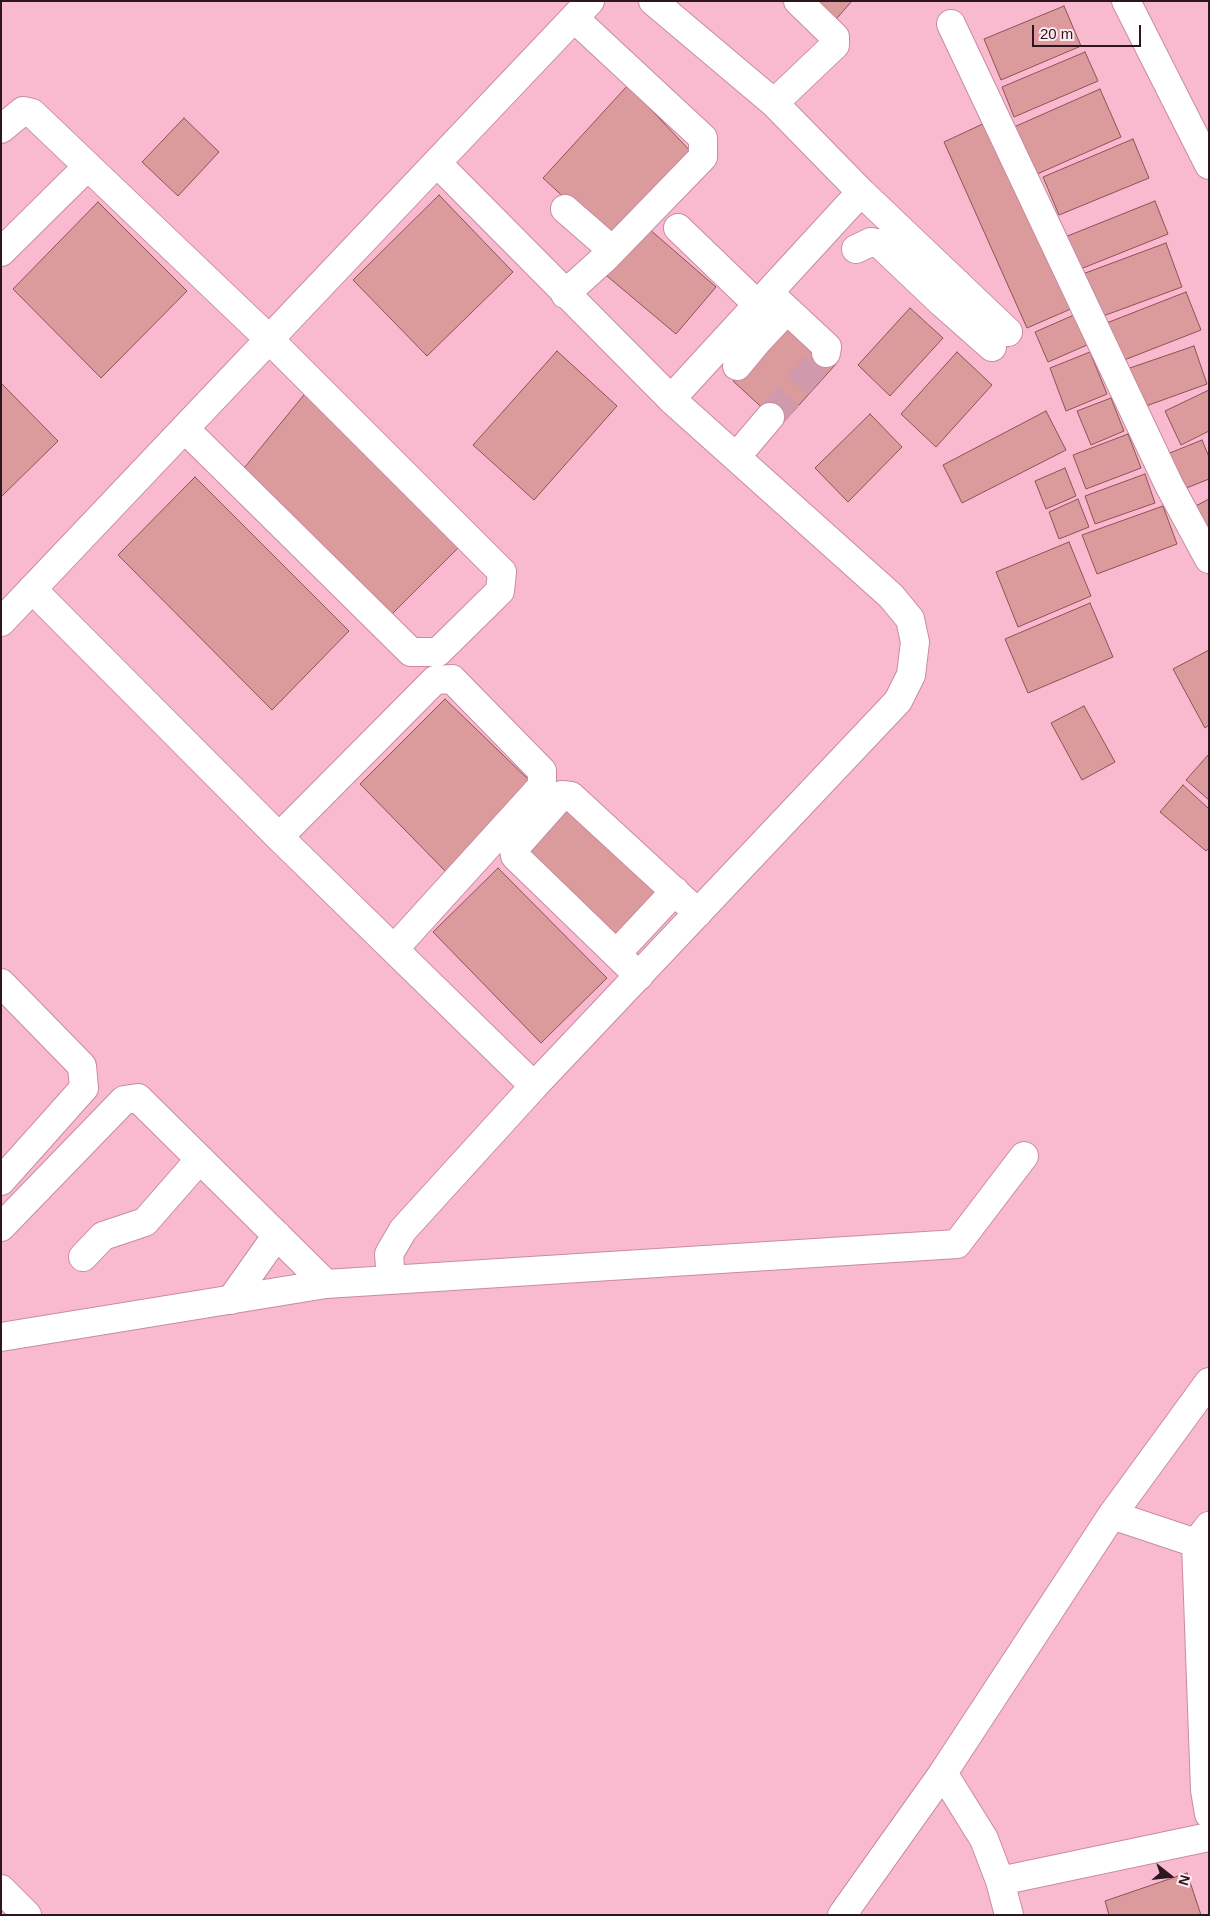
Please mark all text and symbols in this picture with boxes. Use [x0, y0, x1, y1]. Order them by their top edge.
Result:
scale bar [1035, 15, 1144, 47]
text: 20 m [1040, 25, 1073, 42]
north arrow [1145, 1851, 1195, 1901]
text: N [1175, 1873, 1194, 1887]

